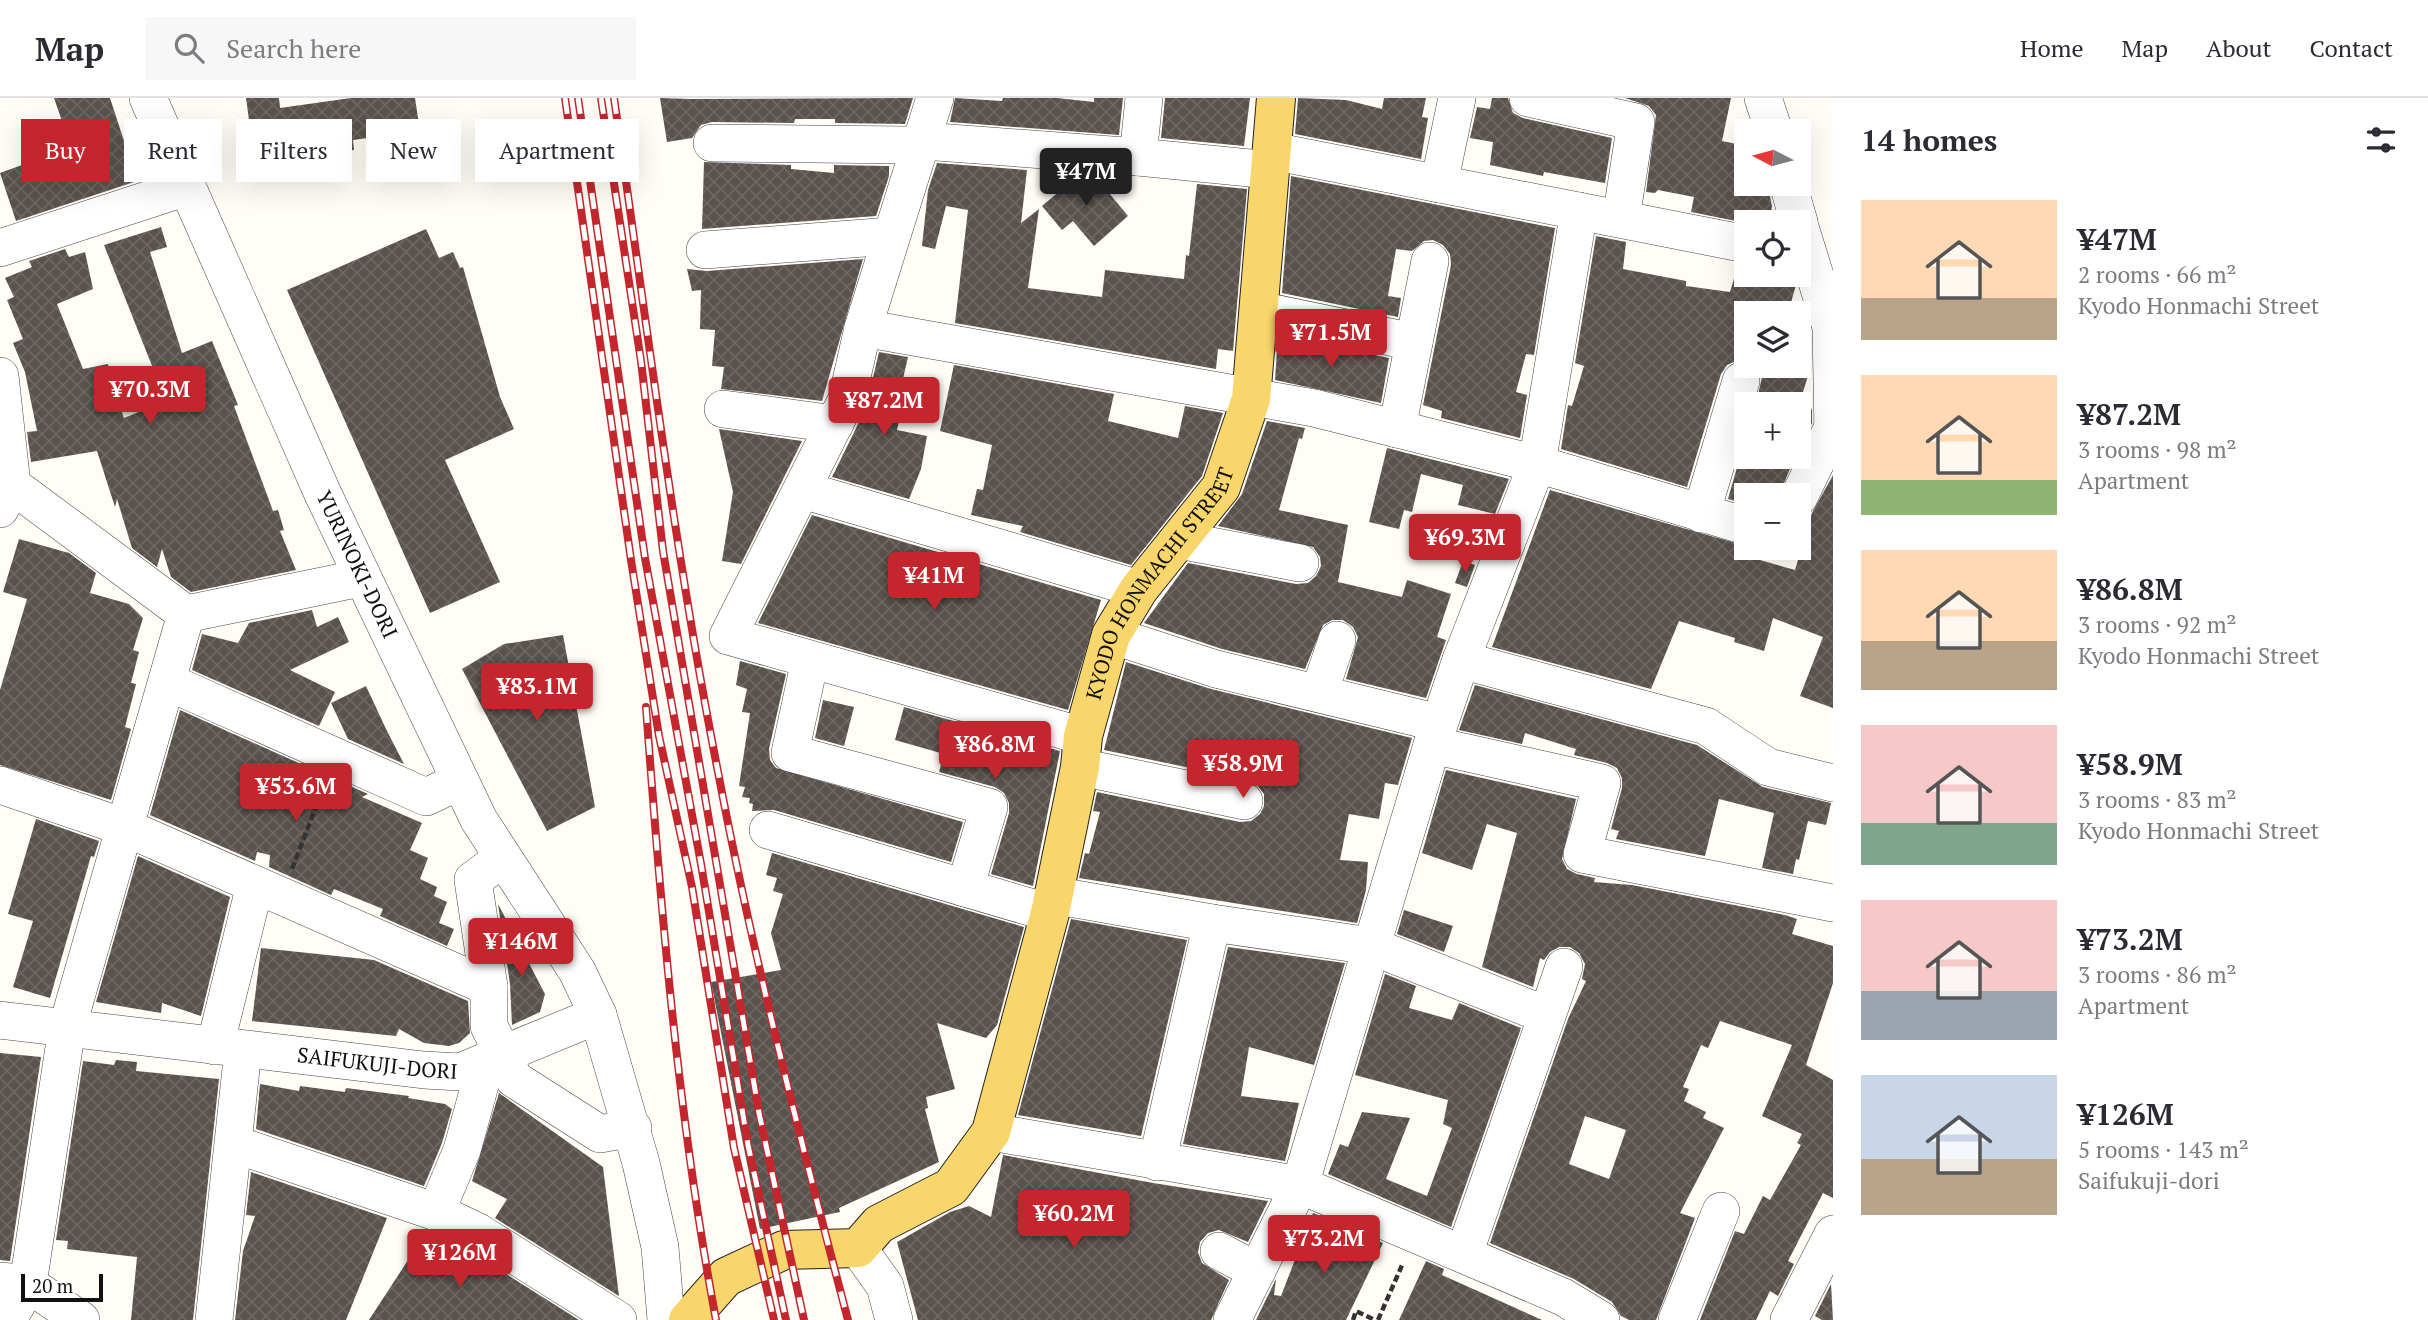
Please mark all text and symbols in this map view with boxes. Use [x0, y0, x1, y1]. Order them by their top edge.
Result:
search box [146, 17, 636, 80]
text: Map [35, 27, 104, 70]
icon: search [170, 29, 208, 67]
text: Search here [226, 31, 361, 65]
text: Home [2020, 32, 2084, 64]
text: Map [2122, 32, 2168, 64]
text: About [2206, 32, 2272, 64]
text: Contact [2310, 32, 2393, 64]
chip: Buy [21, 119, 110, 182]
chip: Rent [124, 119, 222, 182]
chip: Filters [236, 119, 352, 182]
chip: New [366, 119, 461, 182]
chip: Apartment [475, 119, 639, 182]
north arrow [1734, 119, 1811, 196]
map controls [1734, 119, 1811, 560]
text: 14 homes [1861, 120, 1997, 160]
icon: filters [2362, 121, 2400, 159]
pin: ¥47M [1045, 148, 1127, 208]
text: ¥47M [1056, 155, 1116, 186]
button: locate [1734, 210, 1811, 287]
text: ¥47M [2078, 219, 2157, 259]
icon: home [1917, 228, 2001, 312]
text: 2 rooms · 66 m² [2078, 259, 2237, 290]
text: Kyodo Honmachi Street [2078, 290, 2319, 321]
button: layers [1734, 301, 1811, 378]
pin: ¥71.5M [1274, 310, 1388, 369]
text: ¥71.5M [1291, 316, 1371, 347]
pin: ¥70.3M [93, 366, 207, 426]
text: ¥70.3M [110, 373, 190, 404]
pin: ¥87.2M [827, 378, 941, 437]
text: ¥87.2M [845, 384, 923, 415]
button: + [1734, 392, 1811, 469]
text: ¥87.2M [2078, 394, 2181, 434]
icon: home [1917, 403, 2001, 487]
text: 3 rooms · 98 m² [2078, 434, 2237, 465]
street label: KYODO HONMACHI STREET [1079, 464, 1240, 703]
text: Apartment [2078, 465, 2189, 496]
button: − [1734, 483, 1811, 560]
street label: YURINOKI-DORI [310, 486, 405, 642]
pin: ¥69.3M [1408, 514, 1522, 574]
text: ¥69.3M [1425, 521, 1505, 552]
pin: ¥41M [893, 552, 975, 612]
text: ¥41M [904, 559, 964, 590]
text: ¥86.8M [2078, 569, 2183, 609]
icon: home [1917, 578, 2001, 662]
text: 3 rooms · 92 m² [2078, 609, 2237, 640]
text: Kyodo Honmachi Street [2078, 640, 2319, 671]
pin: ¥83.1M [480, 664, 594, 723]
text: ¥83.1M [497, 670, 577, 701]
pin: ¥86.8M [938, 722, 1052, 781]
text: ¥86.8M [955, 728, 1035, 759]
pin: ¥58.9M [1186, 740, 1300, 800]
text: ¥58.9M [2078, 744, 2183, 784]
text: ¥58.9M [1203, 747, 1283, 778]
icon: home [1917, 753, 2001, 837]
pin: ¥53.6M [239, 764, 353, 823]
text: ¥53.6M [256, 770, 336, 801]
text: 3 rooms · 83 m² [2078, 784, 2237, 815]
text: Kyodo Honmachi Street [2078, 815, 2319, 846]
pin: ¥146M [472, 918, 570, 978]
text: ¥73.2M [2078, 919, 2183, 959]
text: ¥146M [484, 925, 558, 956]
icon: home [1917, 928, 2001, 1012]
text: 3 rooms · 86 m² [2078, 959, 2237, 990]
text: Apartment [2078, 990, 2189, 1021]
street label: SAIFUKUJI-DORI [296, 1040, 458, 1085]
text: ¥126M [2078, 1094, 2174, 1134]
icon: home [1917, 1103, 2001, 1187]
text: 5 rooms · 143 m² [2078, 1134, 2249, 1165]
text: Saifukuji-dori [2078, 1165, 2220, 1196]
pin: ¥60.2M [1017, 1190, 1131, 1250]
text: ¥60.2M [1034, 1197, 1114, 1228]
pin: ¥73.2M [1267, 1216, 1381, 1275]
text: ¥73.2M [1284, 1222, 1364, 1253]
pin: ¥126M [411, 1230, 509, 1289]
text: ¥126M [423, 1236, 497, 1267]
scale bar [21, 1271, 103, 1303]
text: 20 m [32, 1273, 73, 1298]

